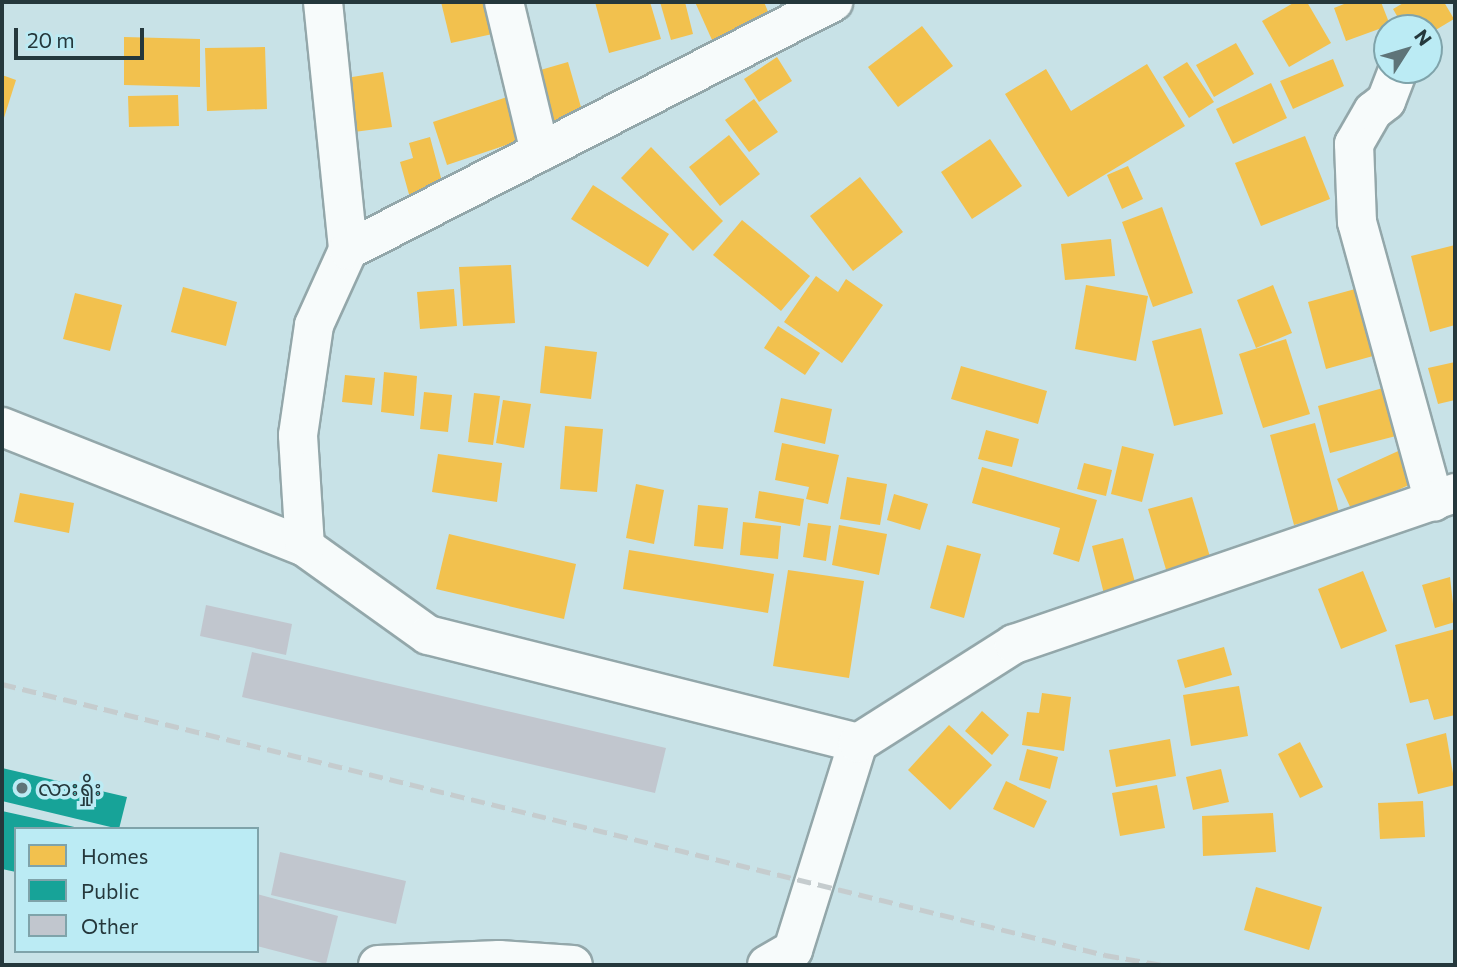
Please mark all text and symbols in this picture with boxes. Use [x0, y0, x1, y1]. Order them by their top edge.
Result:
scale bar [18, 14, 147, 58]
north arrow [1373, 14, 1443, 84]
text: N [1410, 25, 1437, 50]
text: 20 m [27, 27, 75, 52]
place label: လားရှိုး [38, 775, 102, 801]
marker: လားရှိုး [12, 778, 32, 798]
legend [14, 827, 259, 953]
text: Homes [81, 843, 148, 868]
text: Public [81, 878, 139, 903]
text: Other [81, 913, 138, 938]

